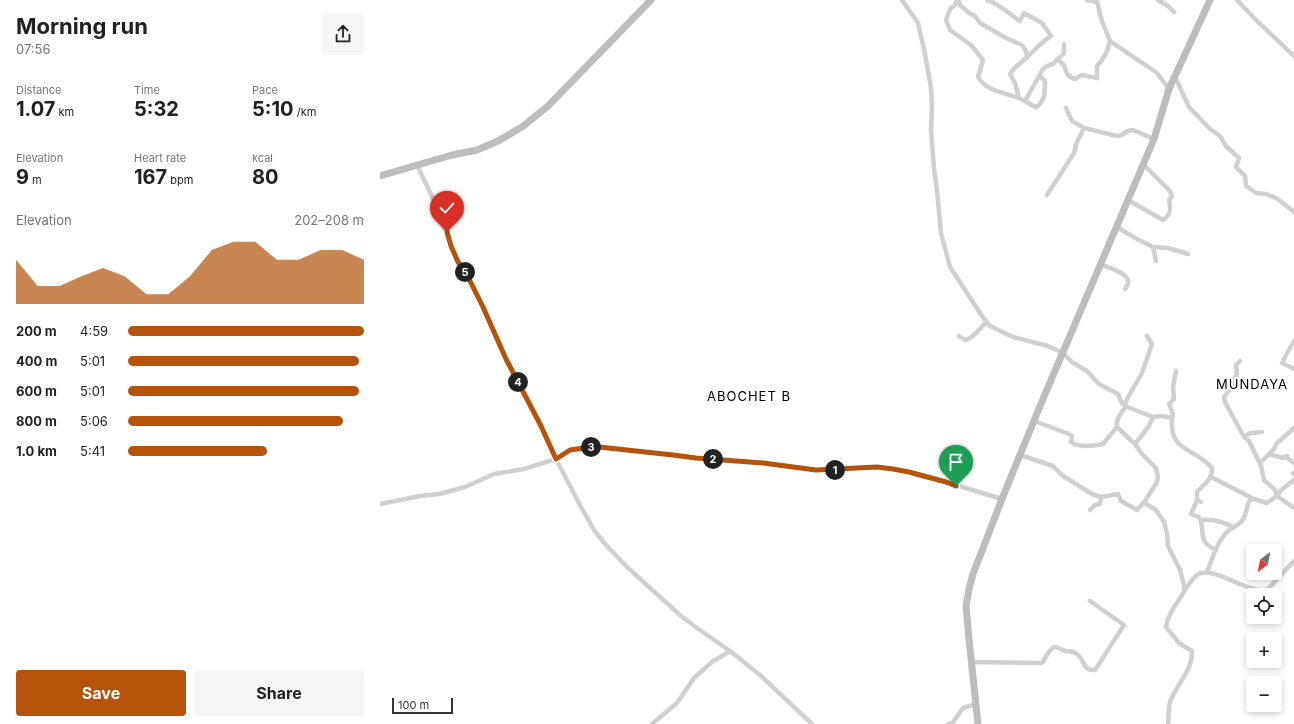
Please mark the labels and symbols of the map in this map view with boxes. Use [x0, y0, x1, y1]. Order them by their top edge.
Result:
pin [430, 191, 464, 232]
pin: 5 [455, 262, 475, 282]
pin: 4 [508, 372, 528, 392]
district label: MUNDAYA [1216, 376, 1288, 392]
district label: ABOCHET B [707, 388, 791, 404]
pin: 3 [581, 437, 601, 457]
pin [939, 445, 973, 486]
pin: 2 [703, 449, 723, 469]
pin: 1 [825, 460, 845, 480]
north arrow [1246, 544, 1282, 580]
scale bar [392, 696, 453, 715]

